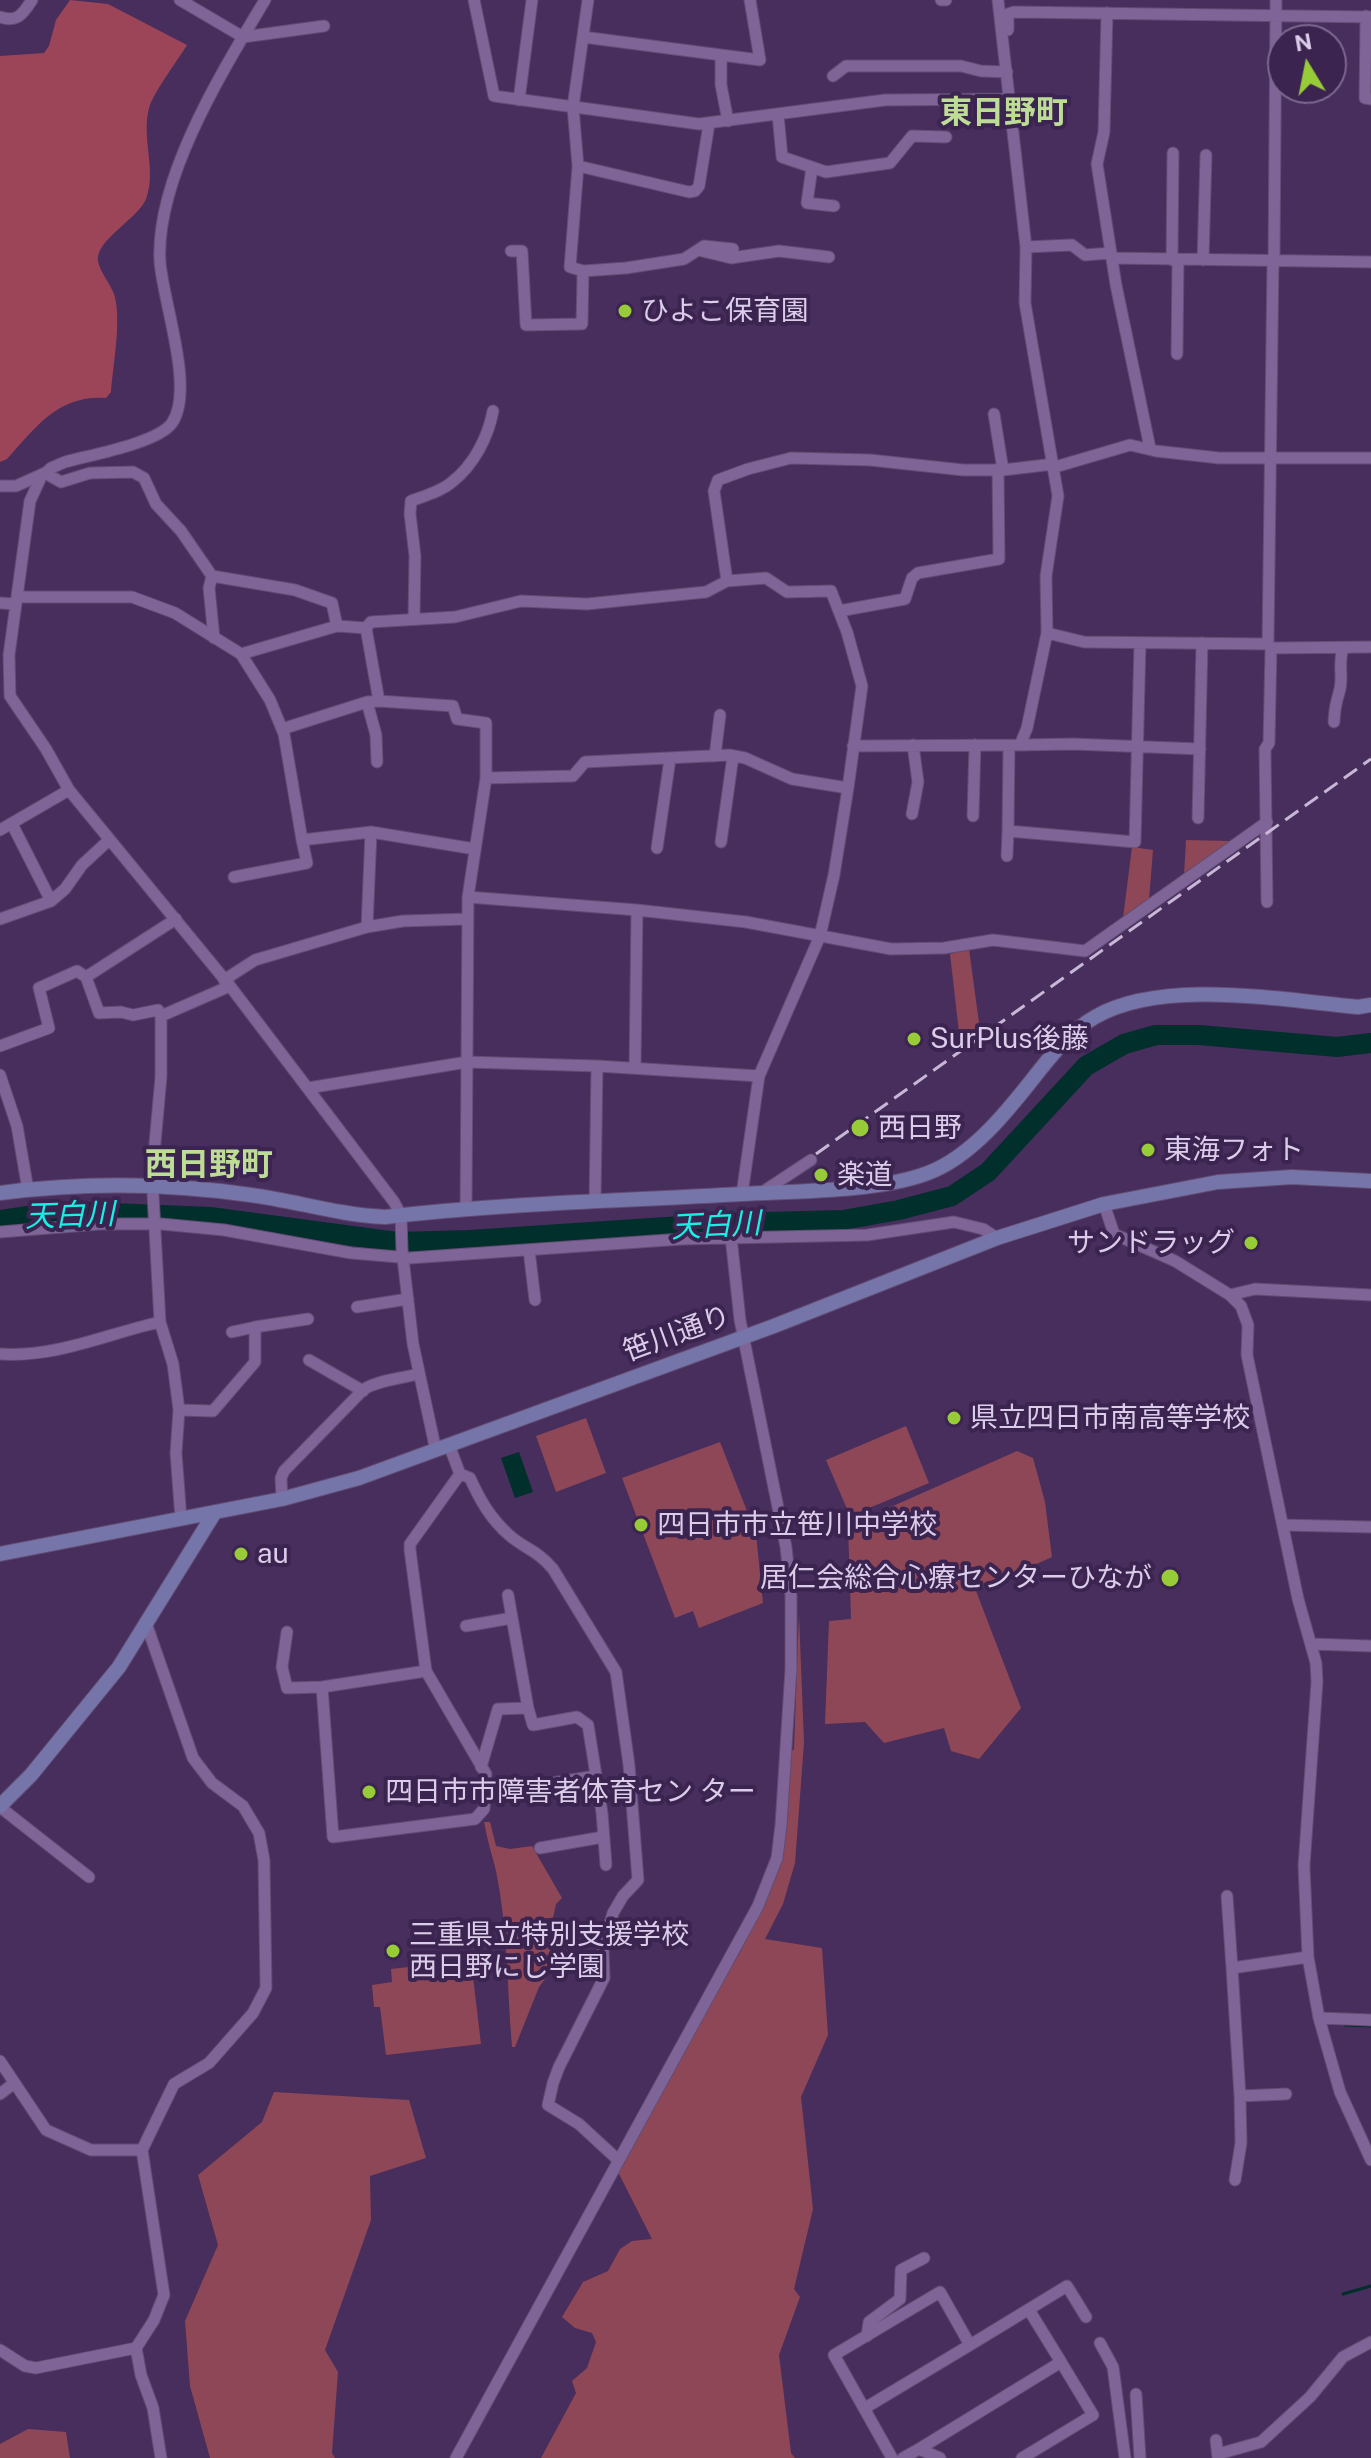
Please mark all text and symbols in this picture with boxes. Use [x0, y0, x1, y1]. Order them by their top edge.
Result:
north arrow [1267, 24, 1347, 104]
text: N [1292, 28, 1314, 57]
district label: 東日野町 [940, 94, 1068, 132]
place label: ひよこ保育園 [641, 294, 809, 328]
marker: ひよこ保育園 [616, 302, 634, 320]
place label: SurPlus後藤 [930, 1022, 1088, 1056]
marker: SurPlus後藤 [905, 1030, 923, 1048]
place label: 西日野 [878, 1111, 962, 1145]
marker: 西日野 [849, 1117, 871, 1139]
place label: 東海フォト [1164, 1133, 1304, 1167]
marker: 東海フォト [1139, 1141, 1157, 1159]
district label: 西日野町 [145, 1146, 273, 1184]
place label: 楽道 [837, 1158, 893, 1192]
marker: 楽道 [812, 1166, 830, 1184]
water label: 天白川 [24, 1196, 116, 1236]
water label: 天白川 [670, 1206, 762, 1246]
place label: サンドラッグ [1067, 1226, 1235, 1260]
marker: サンドラッグ [1242, 1234, 1260, 1252]
street label: 笹川通り [619, 1299, 735, 1369]
place label: 県立四日市南高等学校 [970, 1401, 1250, 1435]
marker: 県立四日市南高等学校 [945, 1409, 963, 1427]
place label: 四日市市立笹川中学校 [657, 1508, 937, 1542]
marker: 四日市市立笹川中学校 [632, 1516, 650, 1534]
place label: au [257, 1537, 289, 1571]
marker: au [232, 1545, 250, 1563]
place label: 居仁会総合心療センターひなが [760, 1561, 1152, 1595]
marker: 居仁会総合心療センターひなが [1159, 1567, 1181, 1589]
place label: 四日市市障害者体育セン ター [385, 1775, 756, 1809]
marker: 四日市市障害者体育セン ター [360, 1783, 378, 1801]
place label: 三重県立特別支援学校 西日野にじ学園 [409, 1918, 689, 1984]
marker: 三重県立特別支援学校 西日野にじ学園 [384, 1942, 402, 1960]

